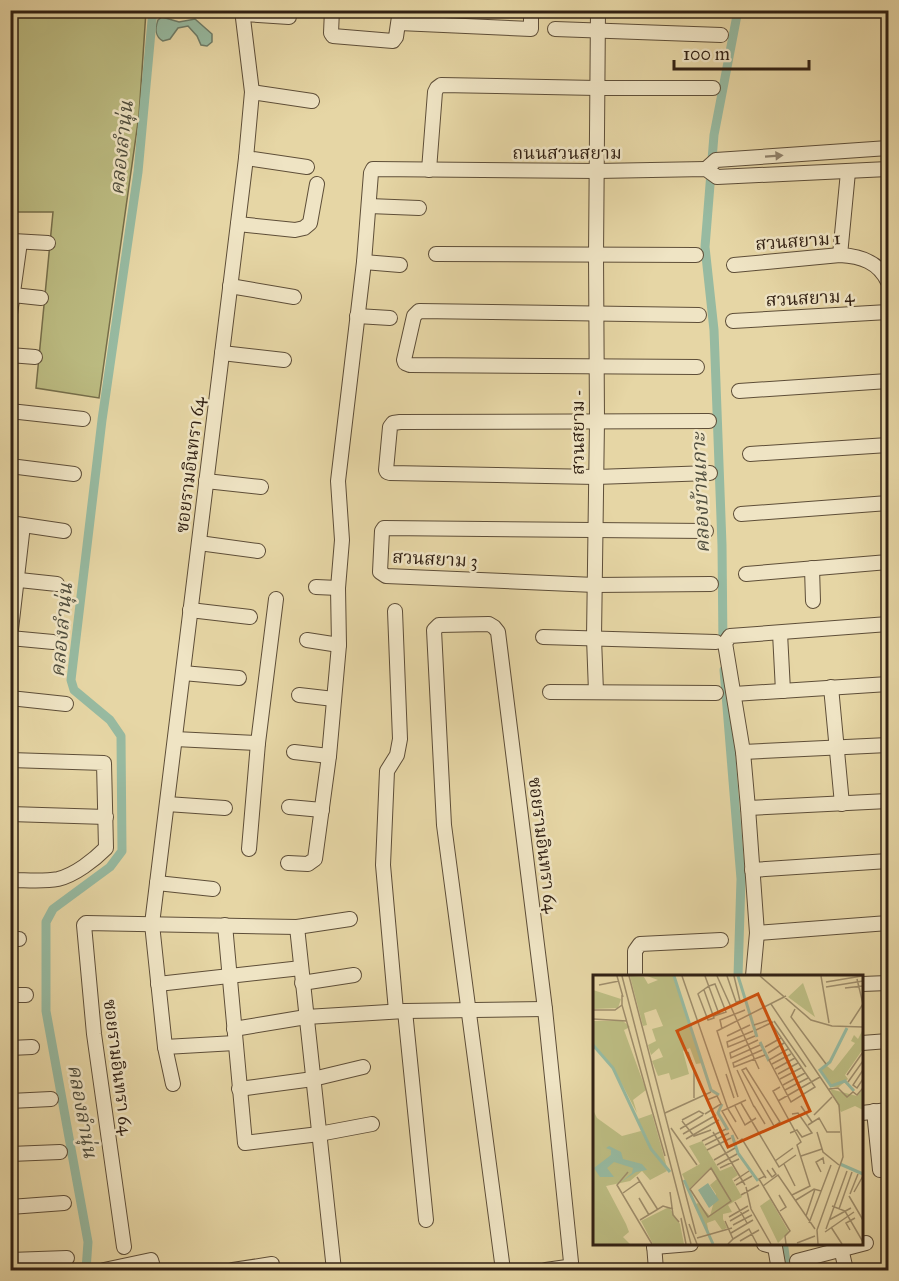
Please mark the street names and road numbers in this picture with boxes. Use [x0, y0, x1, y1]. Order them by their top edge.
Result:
street label: ถนนสวนสยาม [512, 142, 622, 164]
street label: สวนสยาม 1 [755, 227, 841, 255]
street label: สวนสยาม 4 [765, 285, 856, 311]
street label: สวนสยาม - [567, 389, 589, 475]
street label: ซอยรามอินทรา 64 [171, 395, 209, 534]
street label: สวนสยาม 3 [392, 546, 478, 572]
street label: ซอยรามอินทรา 64 [524, 776, 562, 915]
street label: ซอยรามอินทรา 64 [99, 998, 137, 1137]

